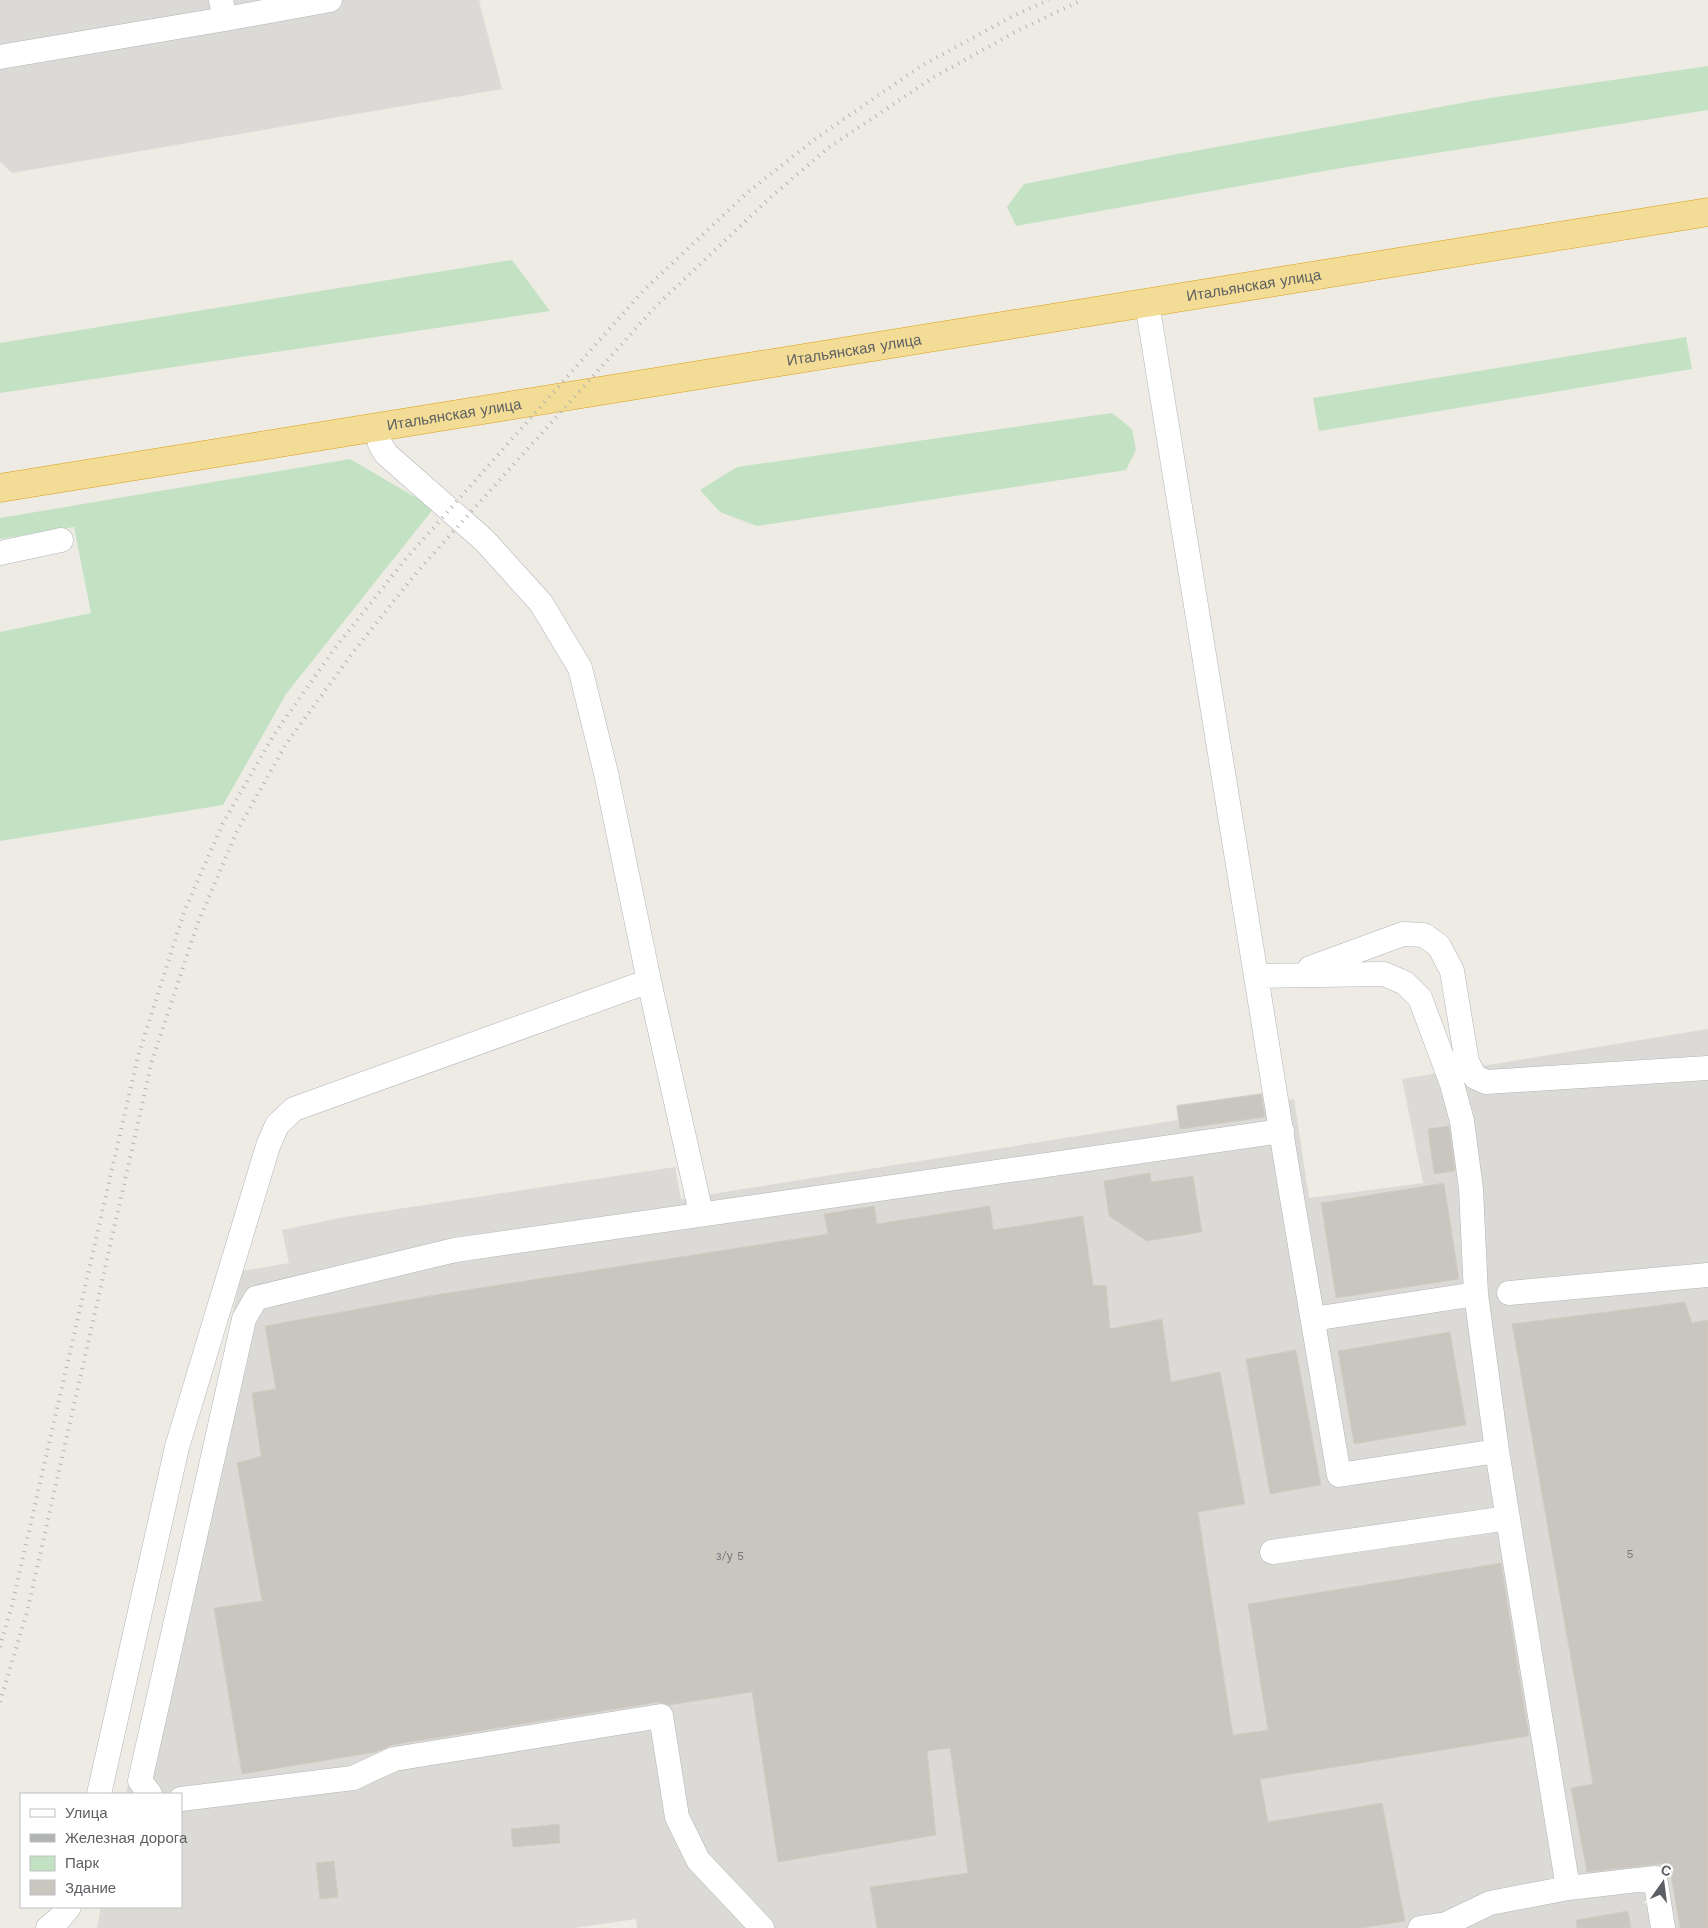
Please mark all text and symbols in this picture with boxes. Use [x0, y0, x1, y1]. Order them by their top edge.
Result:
street label: Итальянская улица [1185, 266, 1323, 305]
street label: Итальянская улица [785, 330, 923, 370]
street label: Итальянская улица [385, 395, 523, 434]
house number: 5 [1627, 1547, 1634, 1561]
house number: з/у 5 [716, 1549, 744, 1563]
legend [20, 1793, 182, 1908]
text: Улица [65, 1804, 108, 1822]
text: Железная дорога [65, 1829, 188, 1847]
text: Парк [65, 1854, 99, 1872]
north arrow [1638, 1858, 1688, 1908]
text: С [1659, 1861, 1673, 1879]
text: Здание [65, 1879, 116, 1897]

